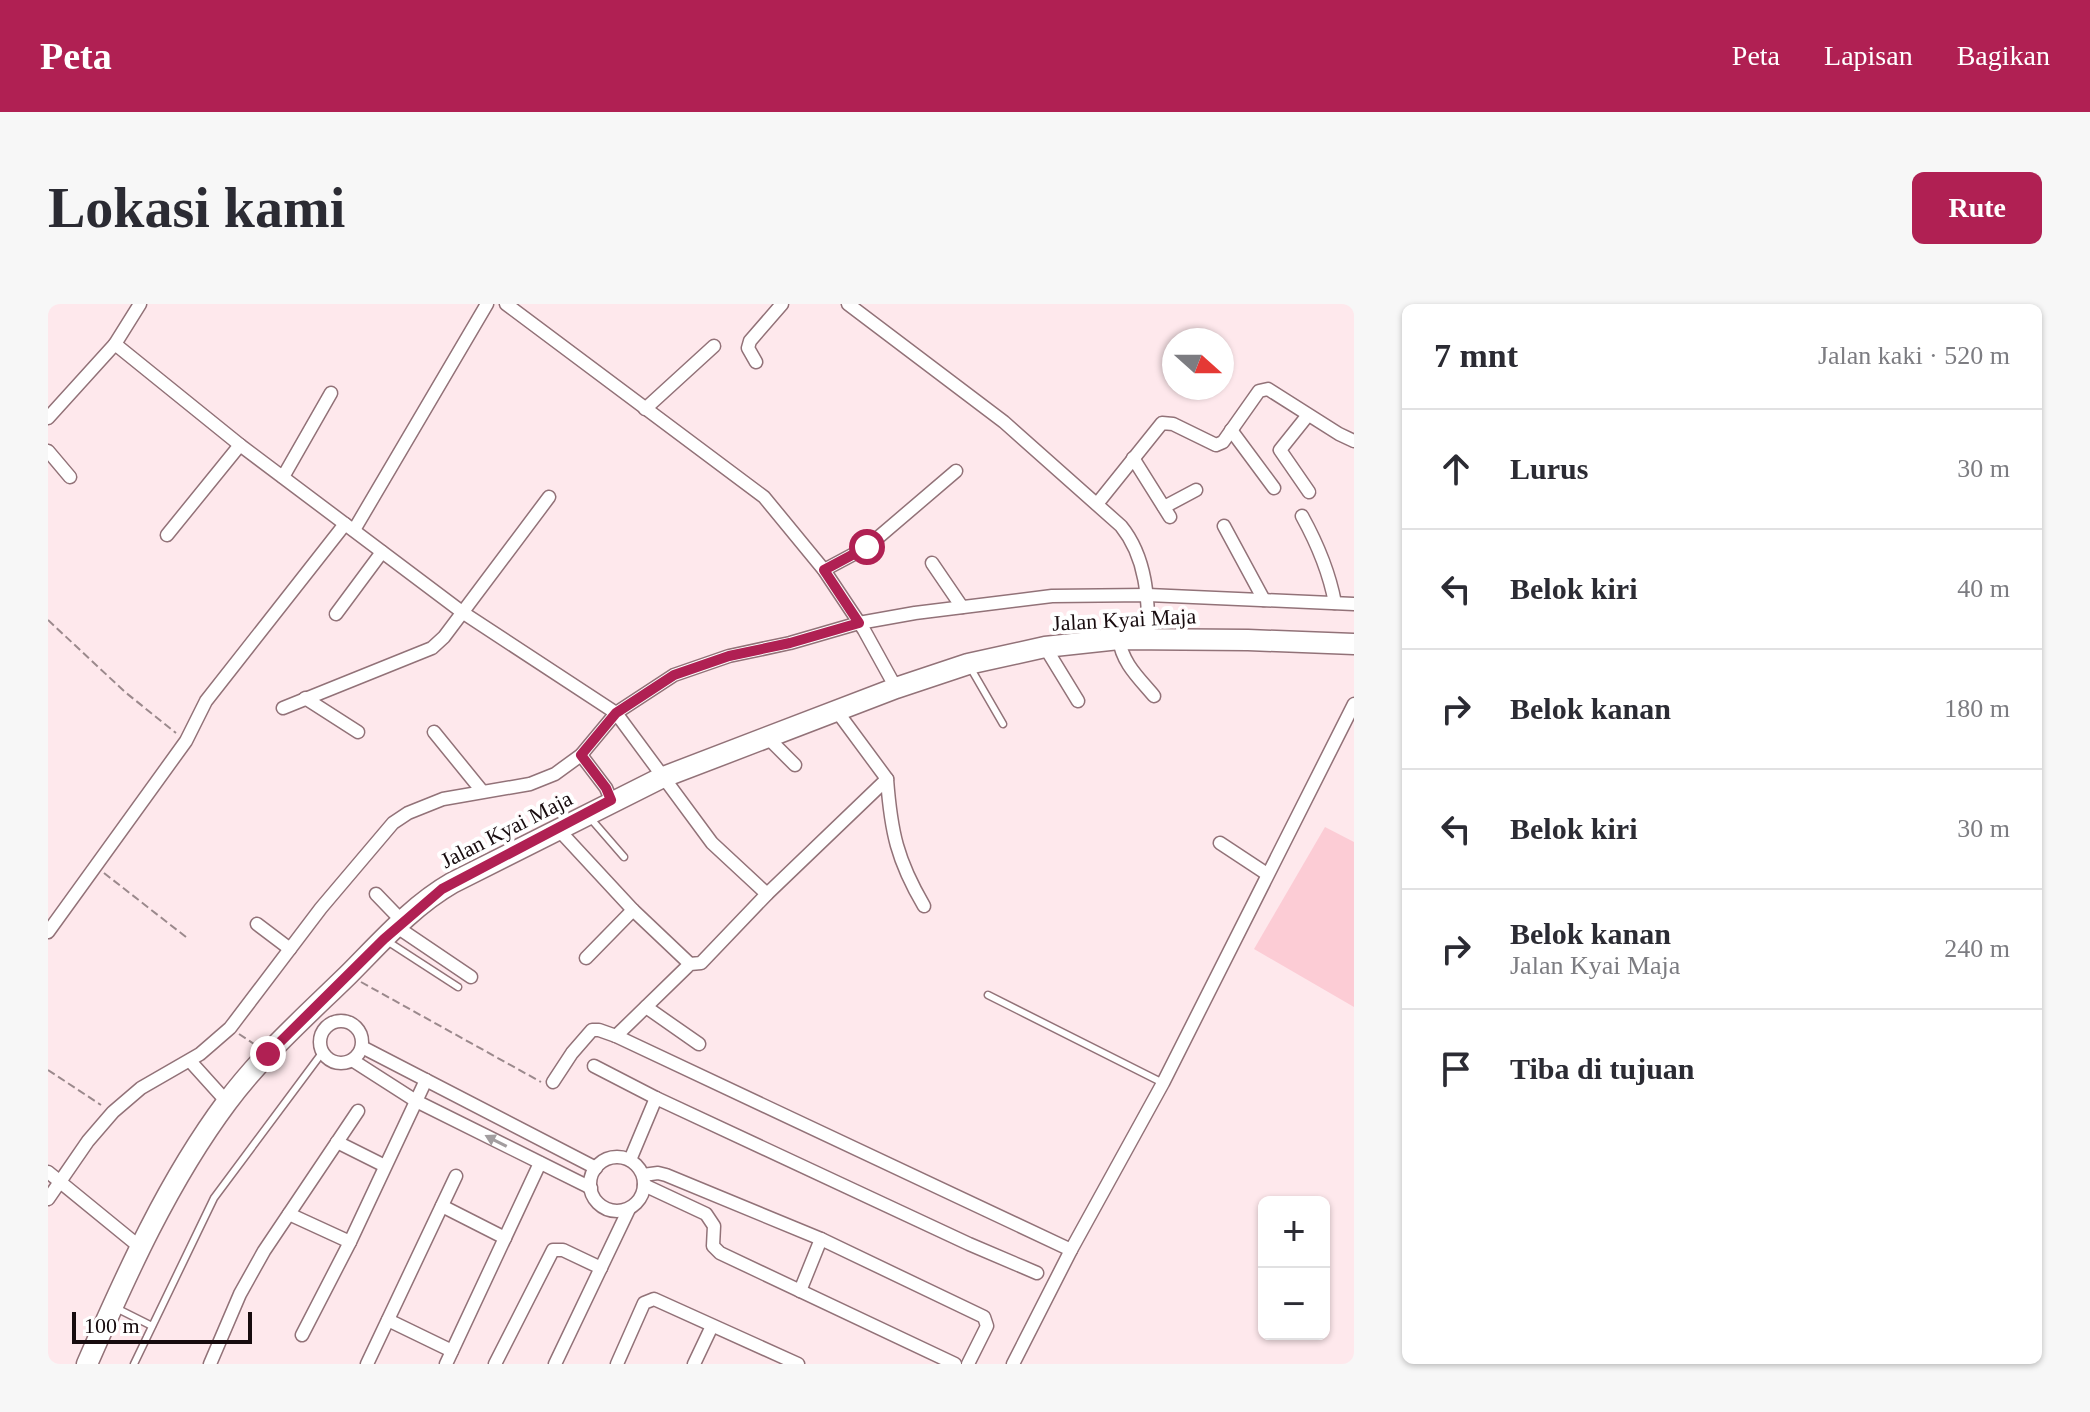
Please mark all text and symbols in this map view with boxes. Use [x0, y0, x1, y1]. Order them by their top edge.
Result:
text: Peta [40, 35, 112, 77]
text: Peta [1732, 40, 1780, 71]
text: Lapisan [1824, 40, 1913, 71]
text: Bagikan [1957, 40, 2050, 71]
button: Rute [1912, 172, 2042, 244]
text: Lokasi kami [48, 177, 345, 239]
north arrow [1162, 328, 1234, 400]
text: 7 mnt [1434, 337, 1518, 374]
text: Jalan kaki · 520 m [1818, 341, 2010, 370]
icon: ahead [1434, 447, 1478, 491]
text: Lurus [1510, 452, 1588, 485]
text: 30 m [1957, 454, 2010, 483]
route start [849, 529, 885, 565]
icon: left [1434, 567, 1478, 611]
text: Belok kiri [1510, 572, 1638, 605]
text: 40 m [1957, 574, 2010, 603]
street label: Jalan Kyai Maja [1051, 603, 1197, 636]
icon: right [1434, 687, 1478, 731]
text: Belok kanan [1510, 692, 1671, 725]
text: 180 m [1944, 694, 2010, 723]
street label: Jalan Kyai Maja [436, 785, 576, 873]
icon: left [1434, 807, 1478, 851]
text: Belok kiri [1510, 812, 1638, 845]
text: 30 m [1957, 814, 2010, 843]
text: Belok kanan [1510, 917, 1671, 950]
icon: right [1434, 927, 1478, 971]
text: 240 m [1944, 934, 2010, 963]
text: Jalan Kyai Maja [1510, 951, 1680, 980]
route end [250, 1036, 286, 1072]
icon: arrive [1434, 1047, 1478, 1091]
text: Tiba di tujuan [1510, 1052, 1695, 1085]
one-way arrow [484, 1134, 507, 1147]
map controls [1258, 1196, 1330, 1340]
button: + [1258, 1196, 1330, 1268]
button: − [1258, 1268, 1330, 1340]
scale bar [72, 1308, 252, 1344]
text: 100 m [84, 1313, 140, 1338]

